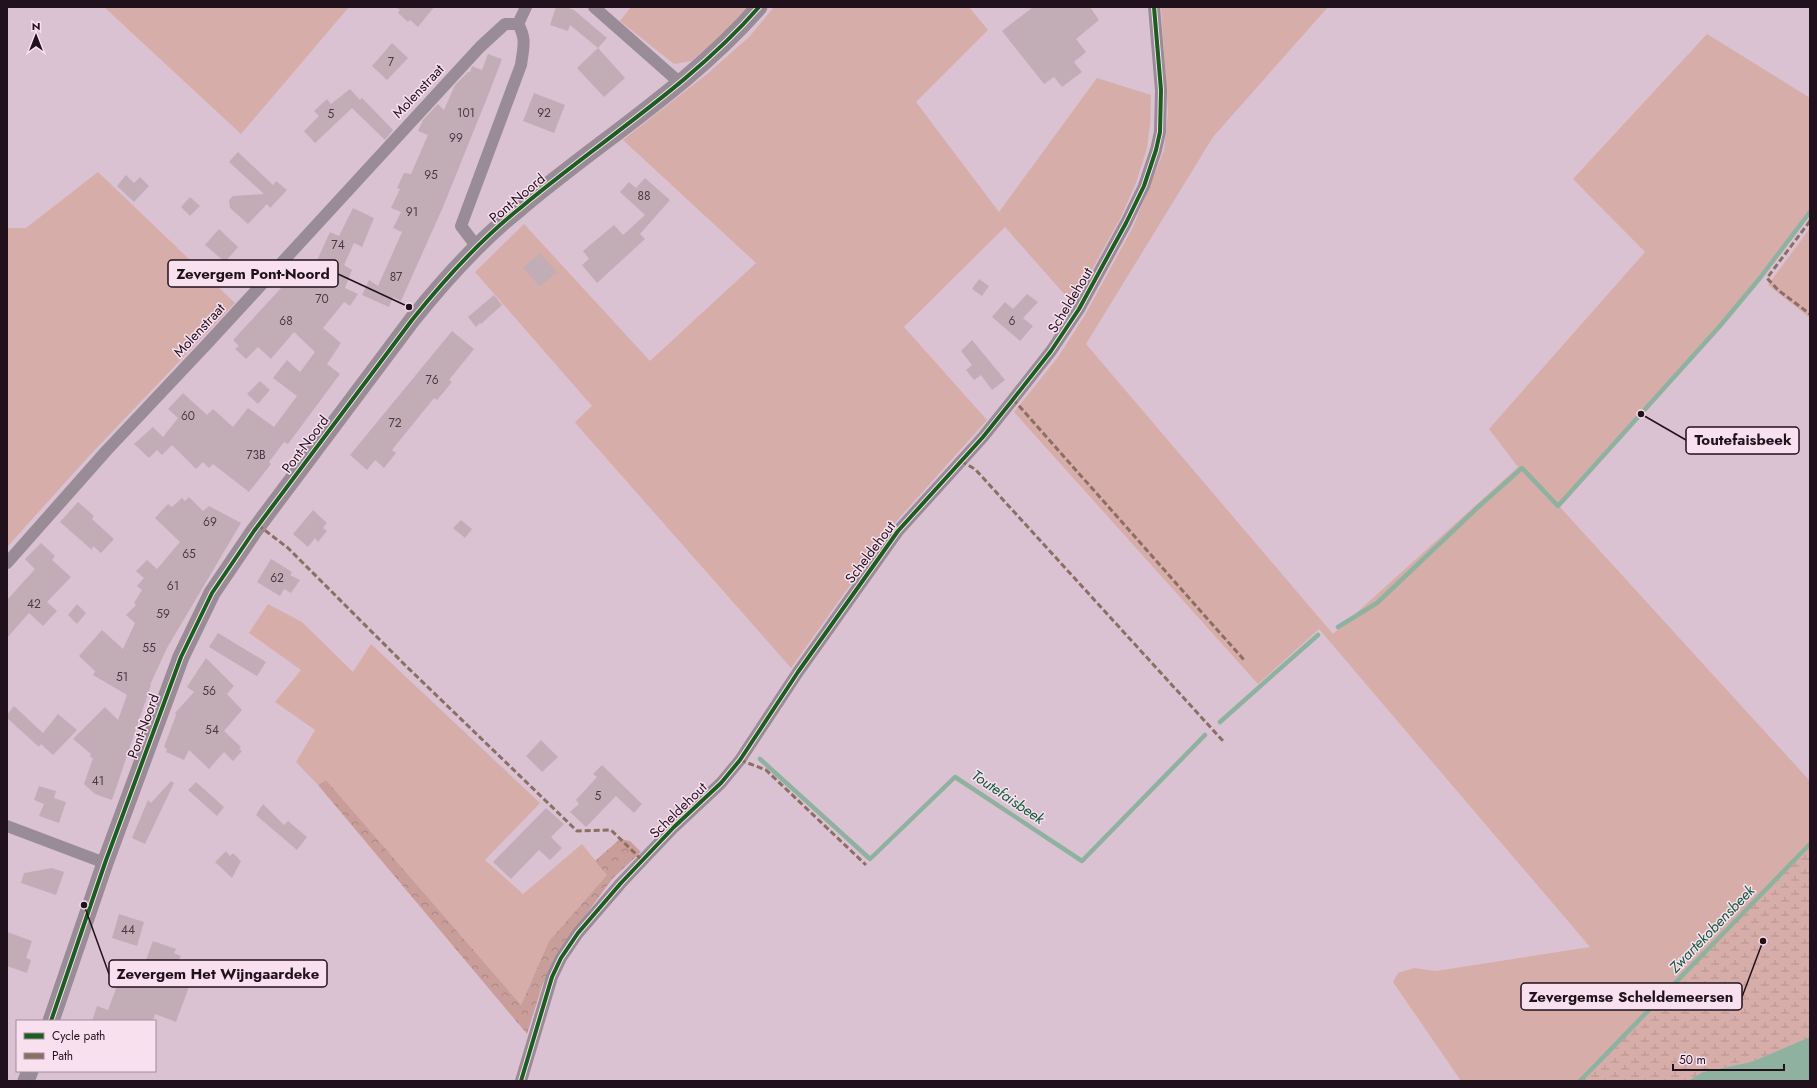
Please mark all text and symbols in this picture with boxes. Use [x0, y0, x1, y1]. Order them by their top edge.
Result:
north arrow [16, 16, 56, 56]
text: N [32, 18, 40, 34]
house number: 7 [388, 53, 395, 71]
street label: Molenstraat [388, 59, 449, 122]
house number: 101 [457, 104, 475, 122]
house number: 92 [537, 104, 551, 122]
house number: 5 [328, 105, 335, 123]
house number: 99 [449, 129, 463, 147]
house number: 95 [424, 166, 438, 184]
street label: Pont-Noord [485, 169, 549, 227]
house number: 88 [637, 187, 651, 205]
house number: 91 [406, 203, 418, 221]
house number: 74 [331, 236, 345, 254]
callout: Zevergem Pont-Noord [168, 260, 338, 287]
text: Zevergem Pont-Noord [176, 263, 330, 285]
street label: Scheldehout [1043, 263, 1098, 336]
house number: 87 [390, 268, 403, 286]
house number: 70 [315, 290, 329, 308]
street label: Molenstraat [169, 298, 230, 361]
house number: 68 [279, 312, 293, 330]
house number: 6 [1009, 312, 1016, 330]
house number: 76 [425, 371, 439, 389]
house number: 60 [181, 407, 195, 425]
street label: Pont-Noord [277, 411, 333, 477]
house number: 72 [388, 414, 402, 432]
callout: Toutefaisbeek [1686, 427, 1799, 454]
text: Toutefaisbeek [1694, 429, 1792, 451]
house number: 73B [246, 446, 266, 464]
house number: 69 [203, 513, 217, 531]
street label: Scheldehout [840, 516, 900, 587]
house number: 65 [182, 545, 196, 563]
house number: 62 [270, 569, 284, 587]
house number: 61 [167, 577, 179, 595]
house number: 42 [27, 595, 41, 613]
house number: 59 [156, 605, 170, 623]
house number: 55 [142, 639, 156, 657]
house number: 51 [116, 668, 128, 686]
house number: 56 [202, 682, 216, 700]
street label: Pont-Noord [122, 691, 164, 761]
house number: 54 [205, 721, 219, 739]
water label: Toutefaisbeek [967, 764, 1049, 830]
house number: 41 [92, 772, 104, 790]
street label: Scheldehout [645, 777, 712, 843]
house number: 5 [595, 787, 602, 805]
water label: Zwartekobensbeek [1664, 880, 1760, 979]
house number: 44 [121, 921, 135, 939]
callout: Zevergem Het Wijngaardeke [109, 960, 327, 987]
text: Zevergem Het Wijngaardeke [117, 963, 320, 985]
callout: Zevergemse Scheldemeersen [1521, 983, 1742, 1010]
text: Zevergemse Scheldemeersen [1529, 986, 1733, 1008]
legend [16, 1020, 156, 1072]
text: Cycle path [52, 1027, 105, 1045]
scale bar [1673, 1046, 1784, 1072]
text: Path [52, 1047, 73, 1065]
text: 50 m [1679, 1051, 1706, 1069]

